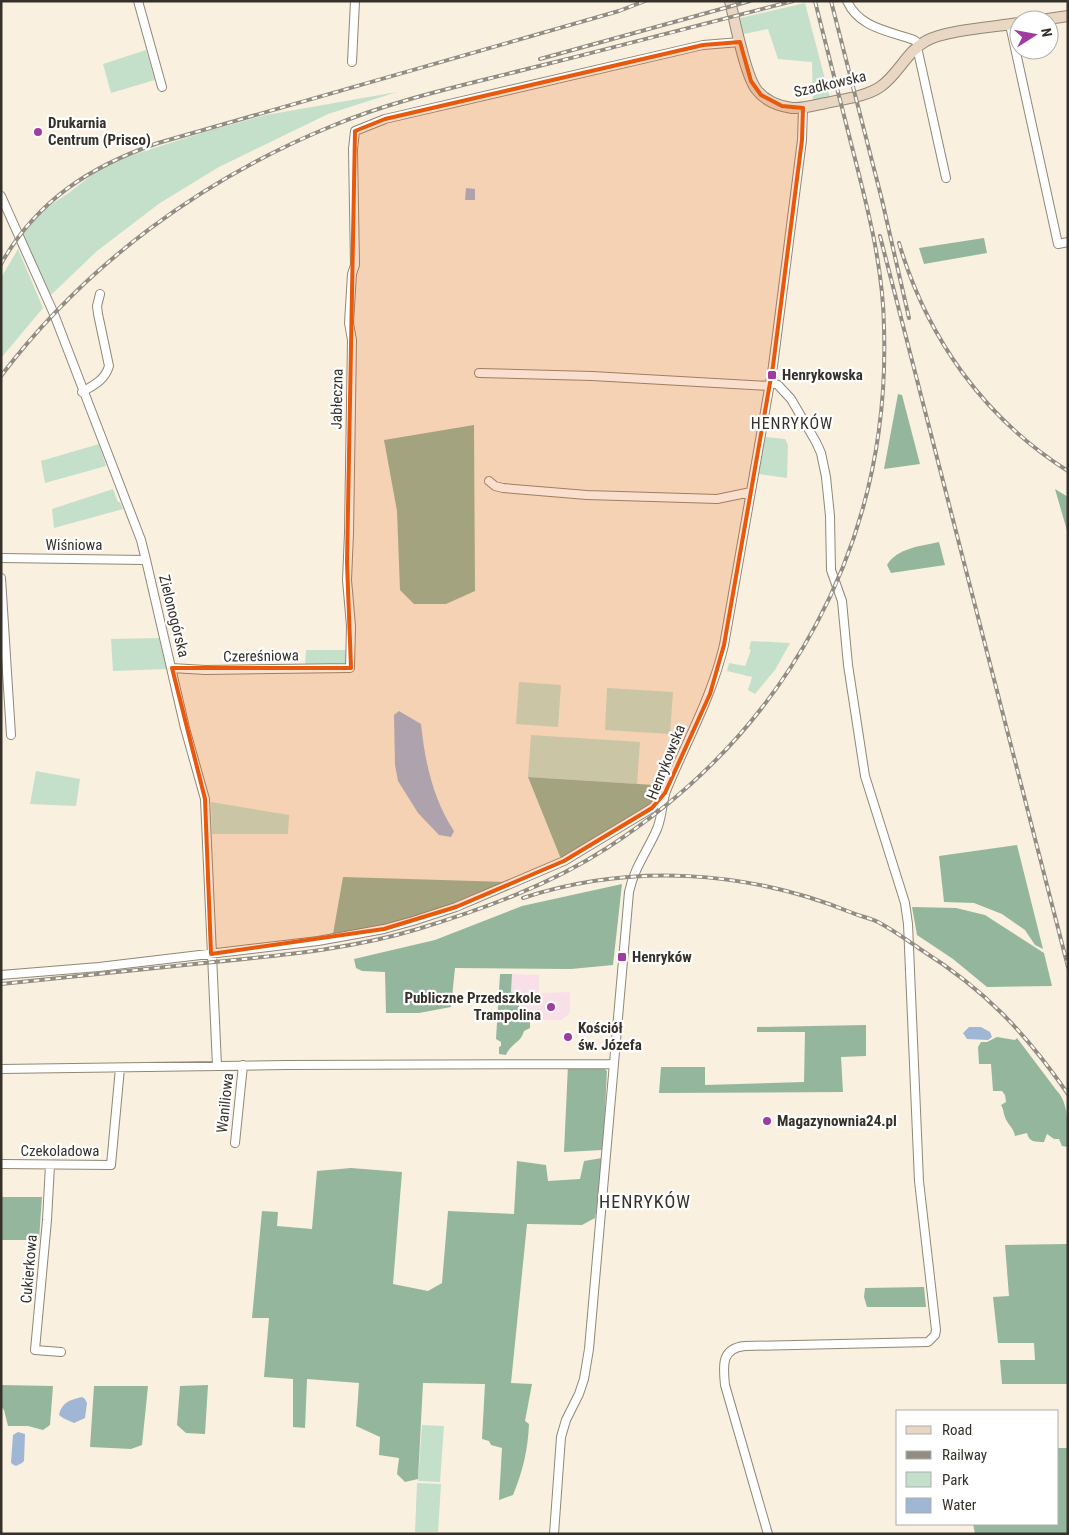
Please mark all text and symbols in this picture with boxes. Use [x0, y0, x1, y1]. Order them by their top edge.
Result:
north arrow [1009, 10, 1059, 60]
text: N [1038, 27, 1055, 38]
street label: Szadkowska [792, 67, 868, 101]
place label: Drukarnia Centrum (Prisco) [48, 114, 151, 149]
marker: Drukarnia Centrum (Prisco) [32, 126, 44, 138]
place label: Henrykowska [782, 366, 863, 384]
street label: Jabłeczna [327, 369, 347, 429]
marker: Henrykowska [766, 369, 778, 381]
district label: HENRYKÓW [751, 413, 833, 433]
street label: Wiśniowa [46, 536, 102, 554]
street label: Zielonogórska [155, 573, 193, 659]
street label: Czereśniowa [223, 646, 299, 666]
street label: Henrykowska [643, 722, 689, 802]
place label: Henryków [632, 948, 692, 966]
marker: Henryków [616, 951, 628, 963]
place label: Publiczne Przedszkole Trampolina [404, 989, 541, 1024]
marker: Publiczne Przedszkole Trampolina [545, 1001, 557, 1013]
place label: Kościół św. Józefa [578, 1019, 642, 1054]
marker: Kościół św. Józefa [562, 1031, 574, 1043]
street label: Waniliowa [213, 1072, 237, 1134]
place label: Magazynownia24.pl [777, 1112, 897, 1130]
marker: Magazynownia24.pl [761, 1115, 773, 1127]
street label: Czekoladowa [21, 1142, 99, 1160]
district label: HENRYKÓW [599, 1191, 691, 1212]
street label: Cukierkowa [17, 1234, 41, 1304]
legend [896, 1410, 1059, 1525]
text: Road [942, 1421, 972, 1439]
text: Railway [942, 1446, 987, 1464]
text: Park [942, 1471, 969, 1489]
text: Water [942, 1496, 977, 1514]

